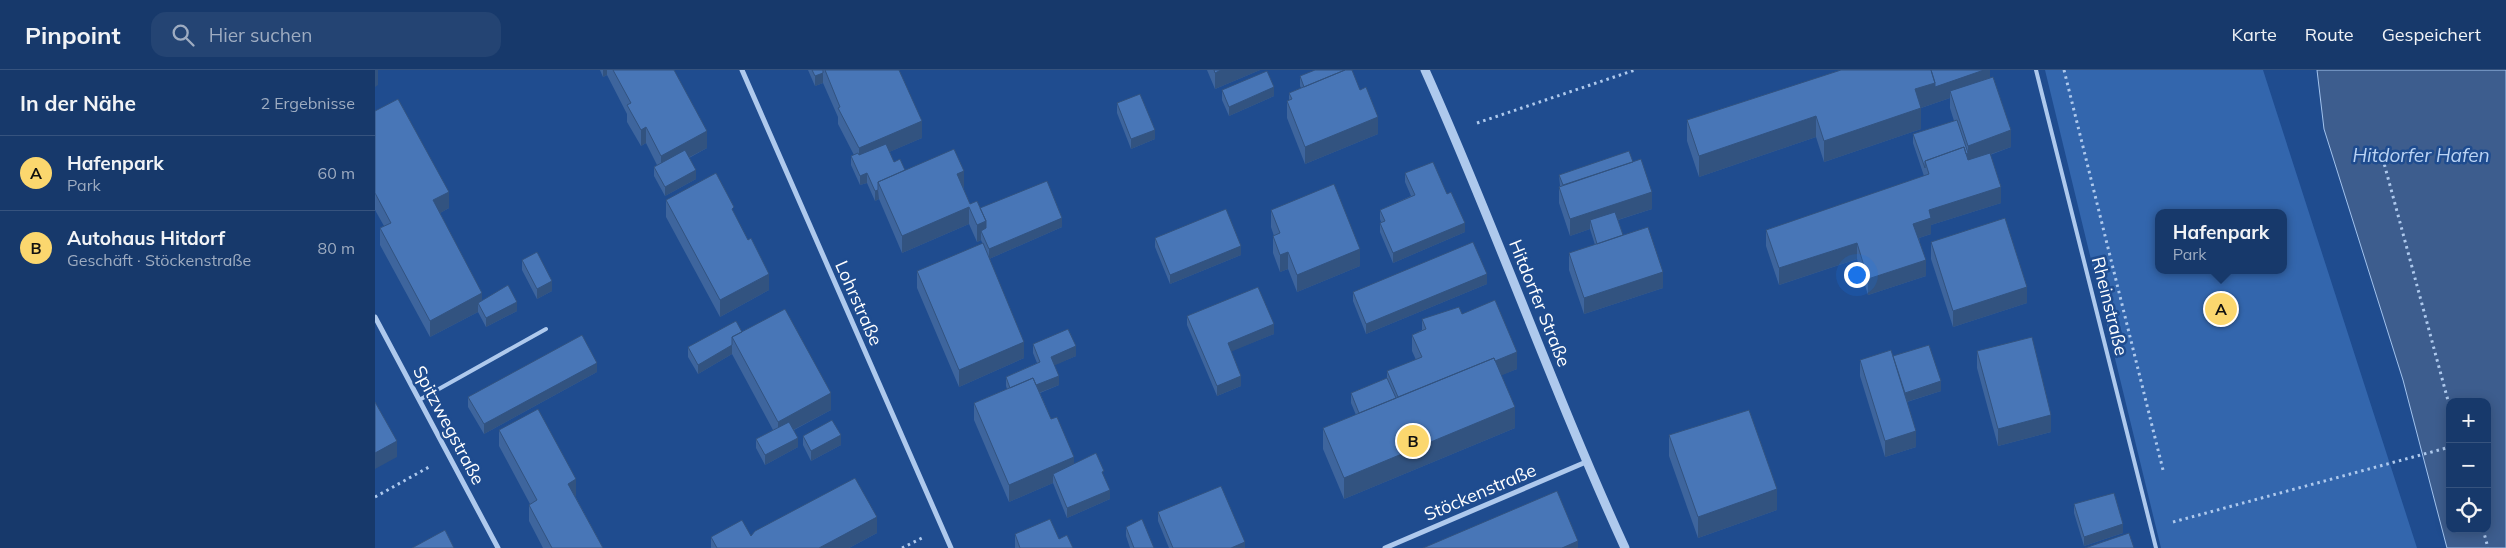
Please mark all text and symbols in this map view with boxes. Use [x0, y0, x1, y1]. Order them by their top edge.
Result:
search box [151, 12, 501, 57]
text: Pinpoint [25, 20, 121, 50]
icon: search [169, 21, 197, 49]
text: Hier suchen [209, 23, 312, 47]
text: Karte [2232, 23, 2277, 46]
text: Route [2305, 23, 2354, 46]
text: Gespeichert [2382, 23, 2481, 46]
text: In der Nähe [20, 90, 136, 116]
text: 2 Ergebnisse [260, 93, 355, 113]
water label: Hitdorfer Hafen [2352, 143, 2490, 167]
text: Hafenpark [67, 151, 164, 175]
text: A [30, 163, 42, 183]
text: 60 m [318, 163, 355, 183]
text: Park [67, 175, 101, 195]
popup [2155, 209, 2287, 274]
text: Hafenpark [2173, 220, 2269, 244]
text: Autohaus Hitdorf [67, 226, 225, 250]
street label: Hitdorfer Straße [1504, 236, 1576, 370]
text: B [30, 238, 42, 258]
text: 80 m [318, 238, 355, 258]
text: Park [2173, 244, 2206, 264]
text: Geschäft · Stöckenstraße [67, 250, 251, 270]
street label: Rheinstraße [2087, 254, 2133, 358]
street label: Lohrstraße [830, 257, 888, 349]
your location [1844, 262, 1870, 288]
pin: A [2205, 290, 2237, 328]
street label: Spitzwegstraße [408, 362, 490, 488]
map controls [2446, 398, 2491, 533]
button: + [2446, 398, 2491, 443]
pin: B [1397, 422, 1429, 460]
button: − [2446, 443, 2491, 488]
street label: Stöckenstraße [1420, 458, 1540, 526]
button: locate [2446, 488, 2491, 533]

